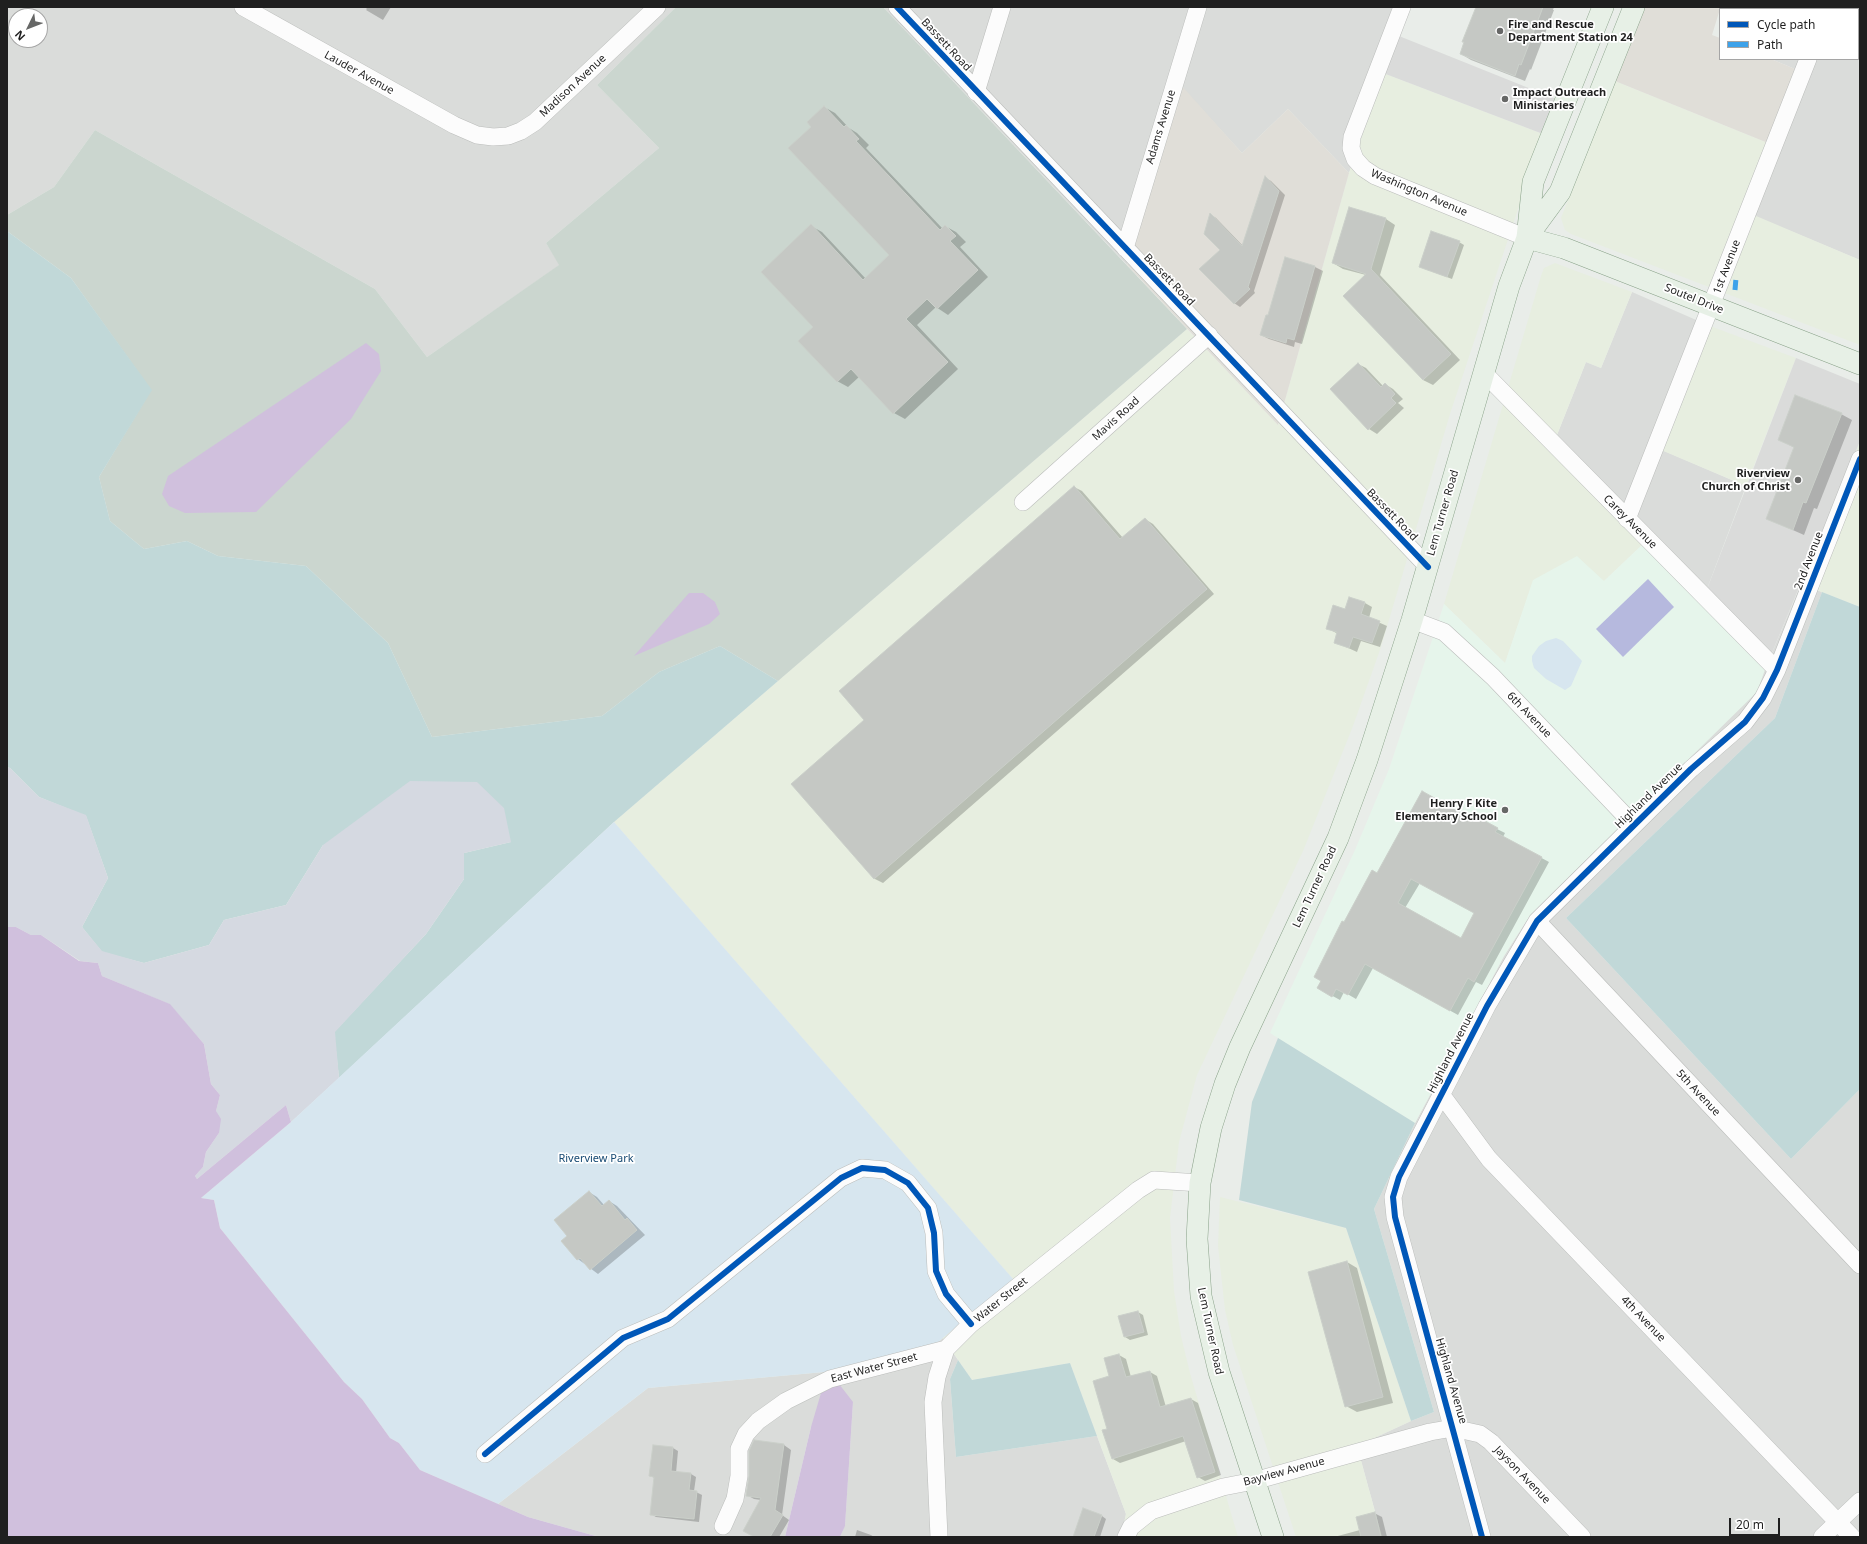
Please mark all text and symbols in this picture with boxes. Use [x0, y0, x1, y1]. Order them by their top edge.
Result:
north arrow [8, 8, 48, 48]
legend [1719, 8, 1859, 60]
street label: Bassett Road [918, 16, 974, 74]
text: Cycle path [1757, 16, 1815, 33]
place label: Fire and Rescue Department Station 24 [1508, 18, 1633, 44]
marker: Fire and Rescue Department Station 24 [1495, 26, 1505, 36]
text: N [11, 27, 28, 44]
text: Path [1757, 36, 1783, 53]
street label: Lauder Avenue [322, 48, 396, 98]
street label: Madison Avenue [537, 52, 609, 120]
place label: Impact Outreach Ministaries [1513, 86, 1606, 112]
street label: Adams Avenue [1143, 88, 1179, 166]
marker: Impact Outreach Ministaries [1500, 94, 1510, 104]
street label: Washington Avenue [1369, 167, 1469, 219]
street label: 1st Avenue [1711, 238, 1743, 296]
street label: Bassett Road [1141, 251, 1197, 309]
street label: Soutel Drive [1663, 281, 1725, 317]
street label: Mavis Road [1090, 394, 1142, 444]
place label: Riverview Church of Christ [1702, 467, 1790, 493]
street label: Lem Turner Road [1424, 468, 1462, 558]
marker: Riverview Church of Christ [1793, 475, 1803, 485]
street label: Bassett Road [1364, 486, 1420, 544]
street label: Carey Avenue [1600, 492, 1660, 552]
street label: 2nd Avenue [1792, 530, 1826, 592]
street label: 6th Avenue [1504, 689, 1554, 741]
street label: Highland Avenue [1613, 760, 1685, 832]
place label: Henry F Kite Elementary School [1395, 797, 1497, 823]
marker: Henry F Kite Elementary School [1500, 805, 1510, 815]
street label: Lem Turner Road [1290, 844, 1340, 930]
street label: Highland Avenue [1425, 1011, 1477, 1095]
street label: 5th Avenue [1673, 1067, 1723, 1119]
park label: Riverview Park [558, 1152, 634, 1166]
street label: Water Street [972, 1275, 1030, 1325]
street label: Lem Turner Road [1194, 1286, 1226, 1376]
street label: 4th Avenue [1618, 1293, 1668, 1345]
street label: Highland Avenue [1432, 1337, 1470, 1425]
street label: East Water Street [829, 1350, 919, 1386]
street label: Jayson Avenue [1491, 1443, 1553, 1507]
street label: Bayview Avenue [1242, 1455, 1326, 1489]
scale bar [1731, 1510, 1782, 1536]
text: 20 m [1736, 1516, 1764, 1533]

